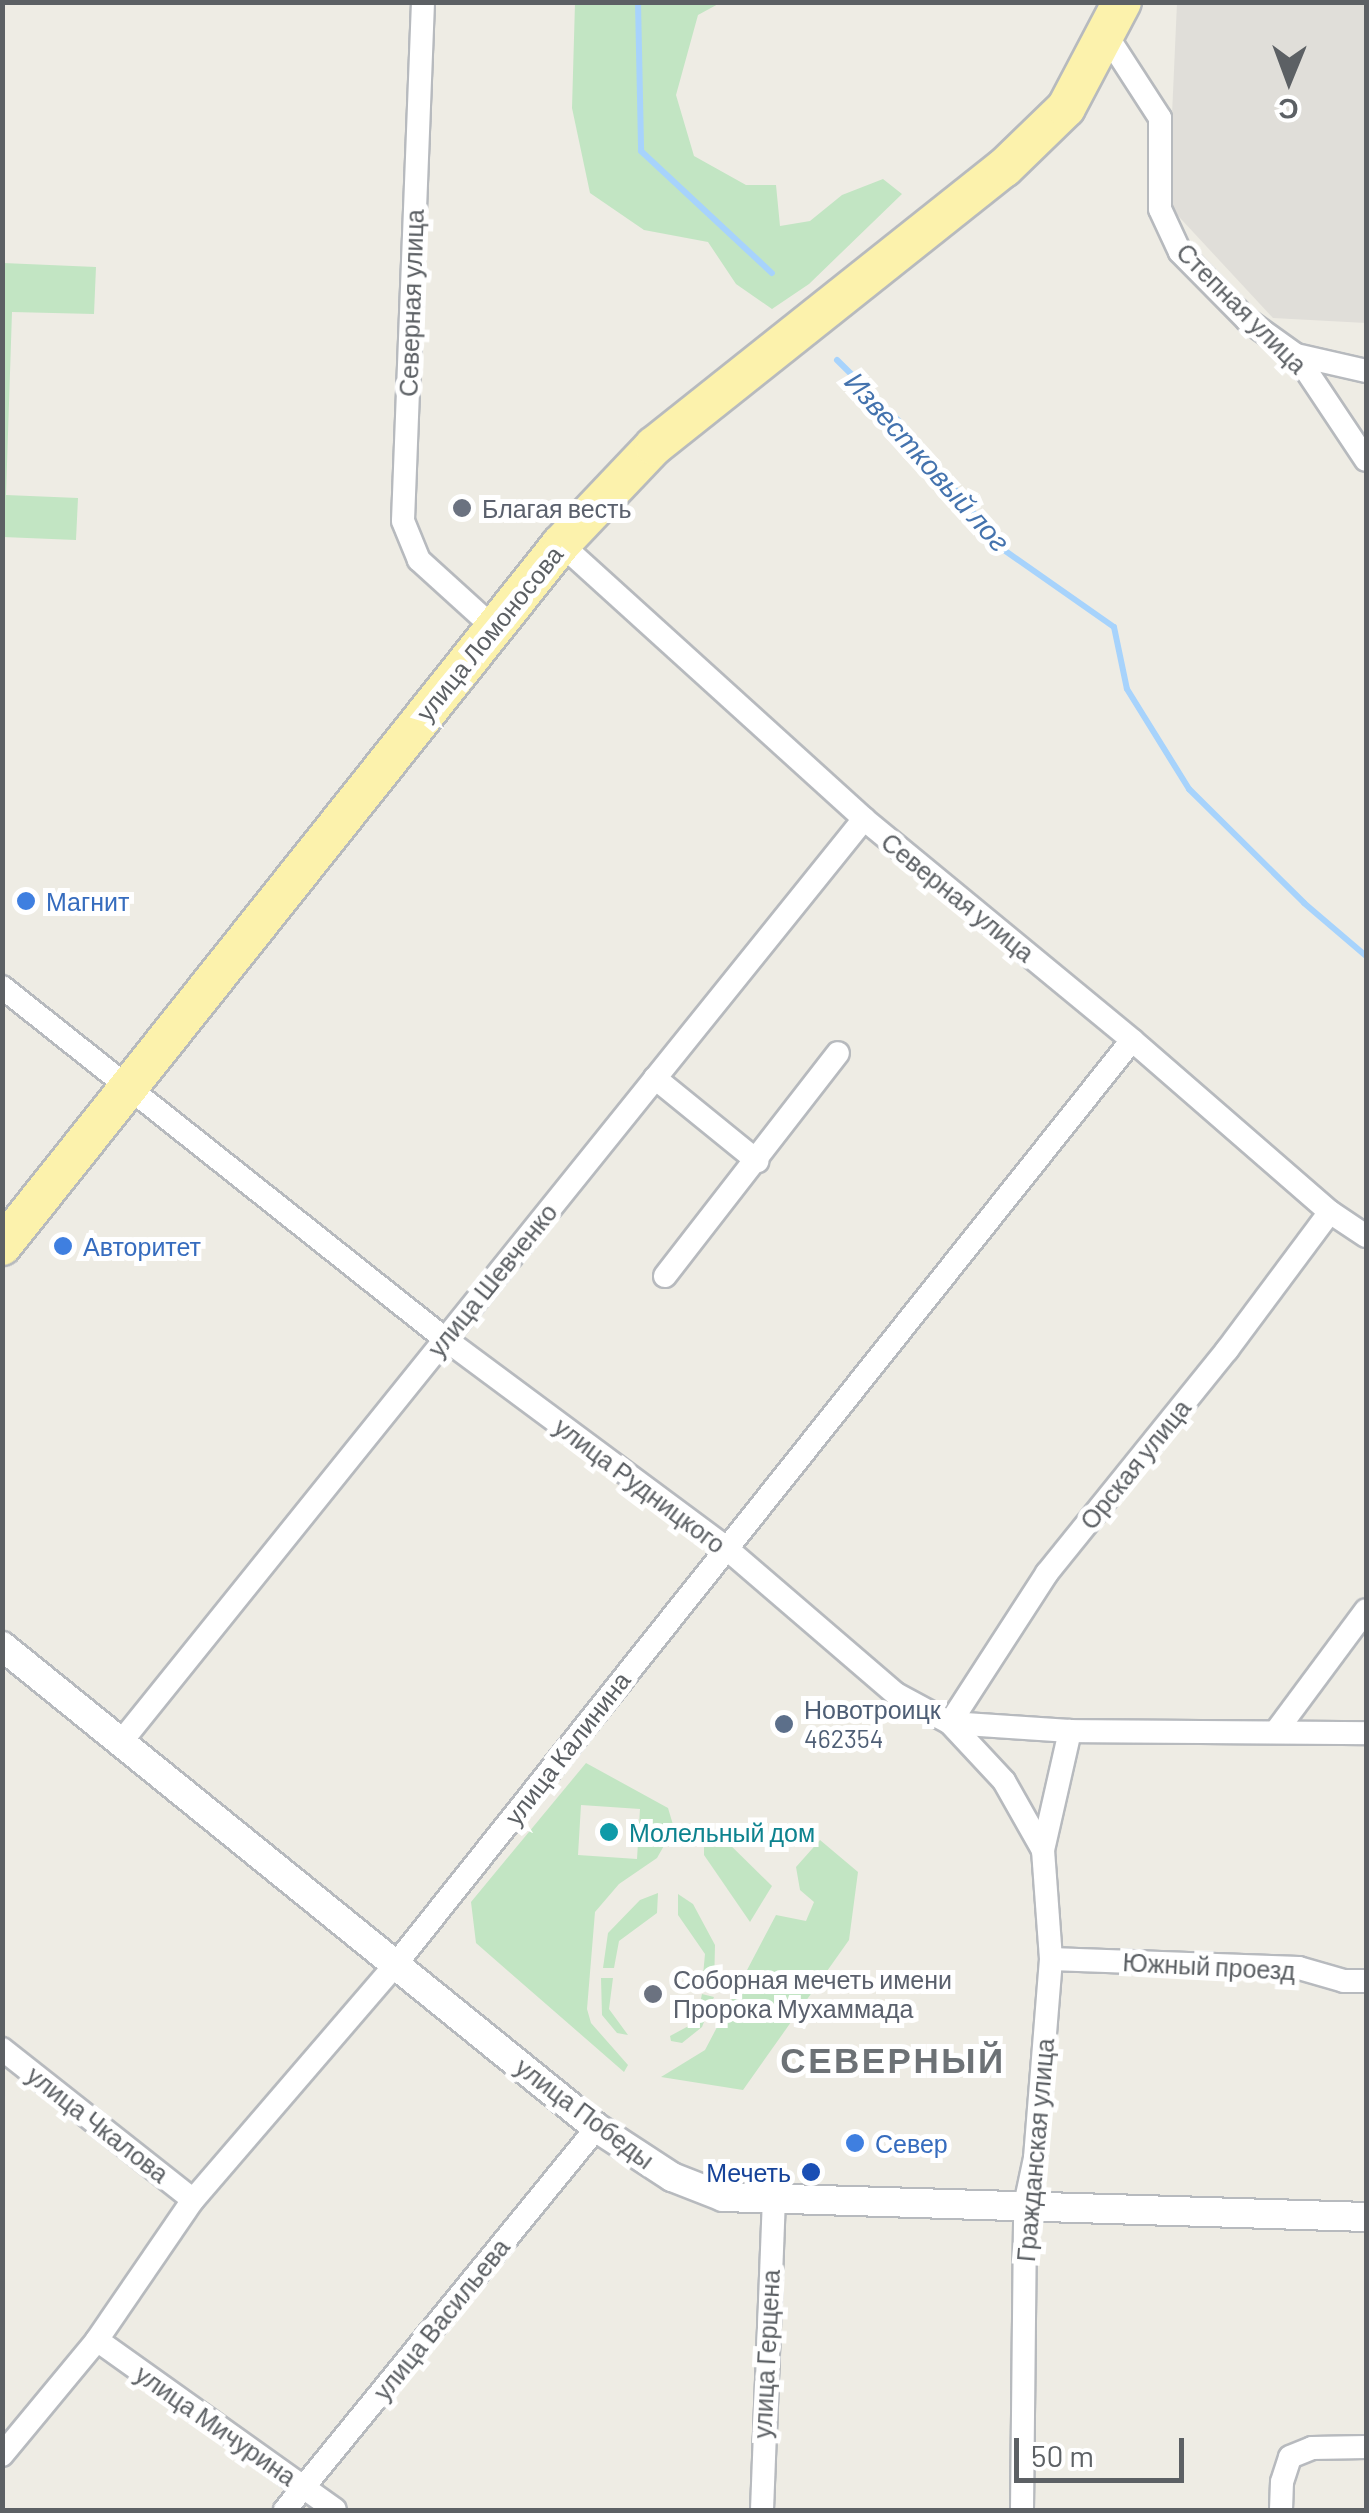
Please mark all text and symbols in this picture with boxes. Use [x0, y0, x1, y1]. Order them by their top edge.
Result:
north arrow [1239, 30, 1339, 130]
text: С [1278, 93, 1299, 127]
street label: Северная улица [393, 209, 429, 397]
street label: Степная улица [1171, 237, 1313, 379]
water label: Известковый лог [839, 364, 1017, 558]
place label: Благая весть [482, 493, 632, 523]
marker: Благая весть [451, 497, 473, 519]
street label: улица Ломоносова [409, 539, 569, 727]
street label: Северная улица [876, 826, 1040, 968]
place label: Магнит [46, 886, 129, 916]
marker: Магнит [15, 890, 37, 912]
street label: улица Шевченко [421, 1197, 563, 1363]
place label: Авторитет [83, 1231, 201, 1261]
marker: Авторитет [52, 1235, 74, 1257]
street label: Орская улица [1073, 1393, 1197, 1535]
street label: улица Рудницкого [549, 1411, 731, 1559]
street label: улица Калинина [498, 1665, 636, 1831]
place label: Новотроицк 462354 [804, 1695, 941, 1754]
marker: Новотроицк 462354 [773, 1713, 795, 1735]
place label: Молельный дом [629, 1817, 815, 1847]
marker: Молельный дом [598, 1821, 620, 1843]
street label: Южный проезд [1122, 1946, 1296, 1986]
place label: Соборная мечеть имени Пророка Мухаммада [673, 1965, 952, 2024]
marker: Соборная мечеть имени Пророка Мухаммада [642, 1983, 664, 2005]
street label: Гражданская улица [1010, 2037, 1060, 2263]
district label: СЕВЕРНЫЙ [780, 2038, 1006, 2080]
street label: улица Победы [510, 2051, 660, 2175]
street label: улица Чкалова [21, 2059, 175, 2189]
place label: Север [875, 2128, 948, 2158]
marker: Север [844, 2132, 866, 2154]
place label: Мечеть [706, 2157, 791, 2187]
marker: Мечеть [800, 2161, 822, 2183]
street label: улица Васильева [367, 2232, 515, 2406]
street label: улица Герцена [747, 2269, 785, 2439]
street label: улица Мичурина [130, 2358, 302, 2492]
scale bar [1019, 2418, 1189, 2480]
text: 50 m [1031, 2437, 1094, 2473]

